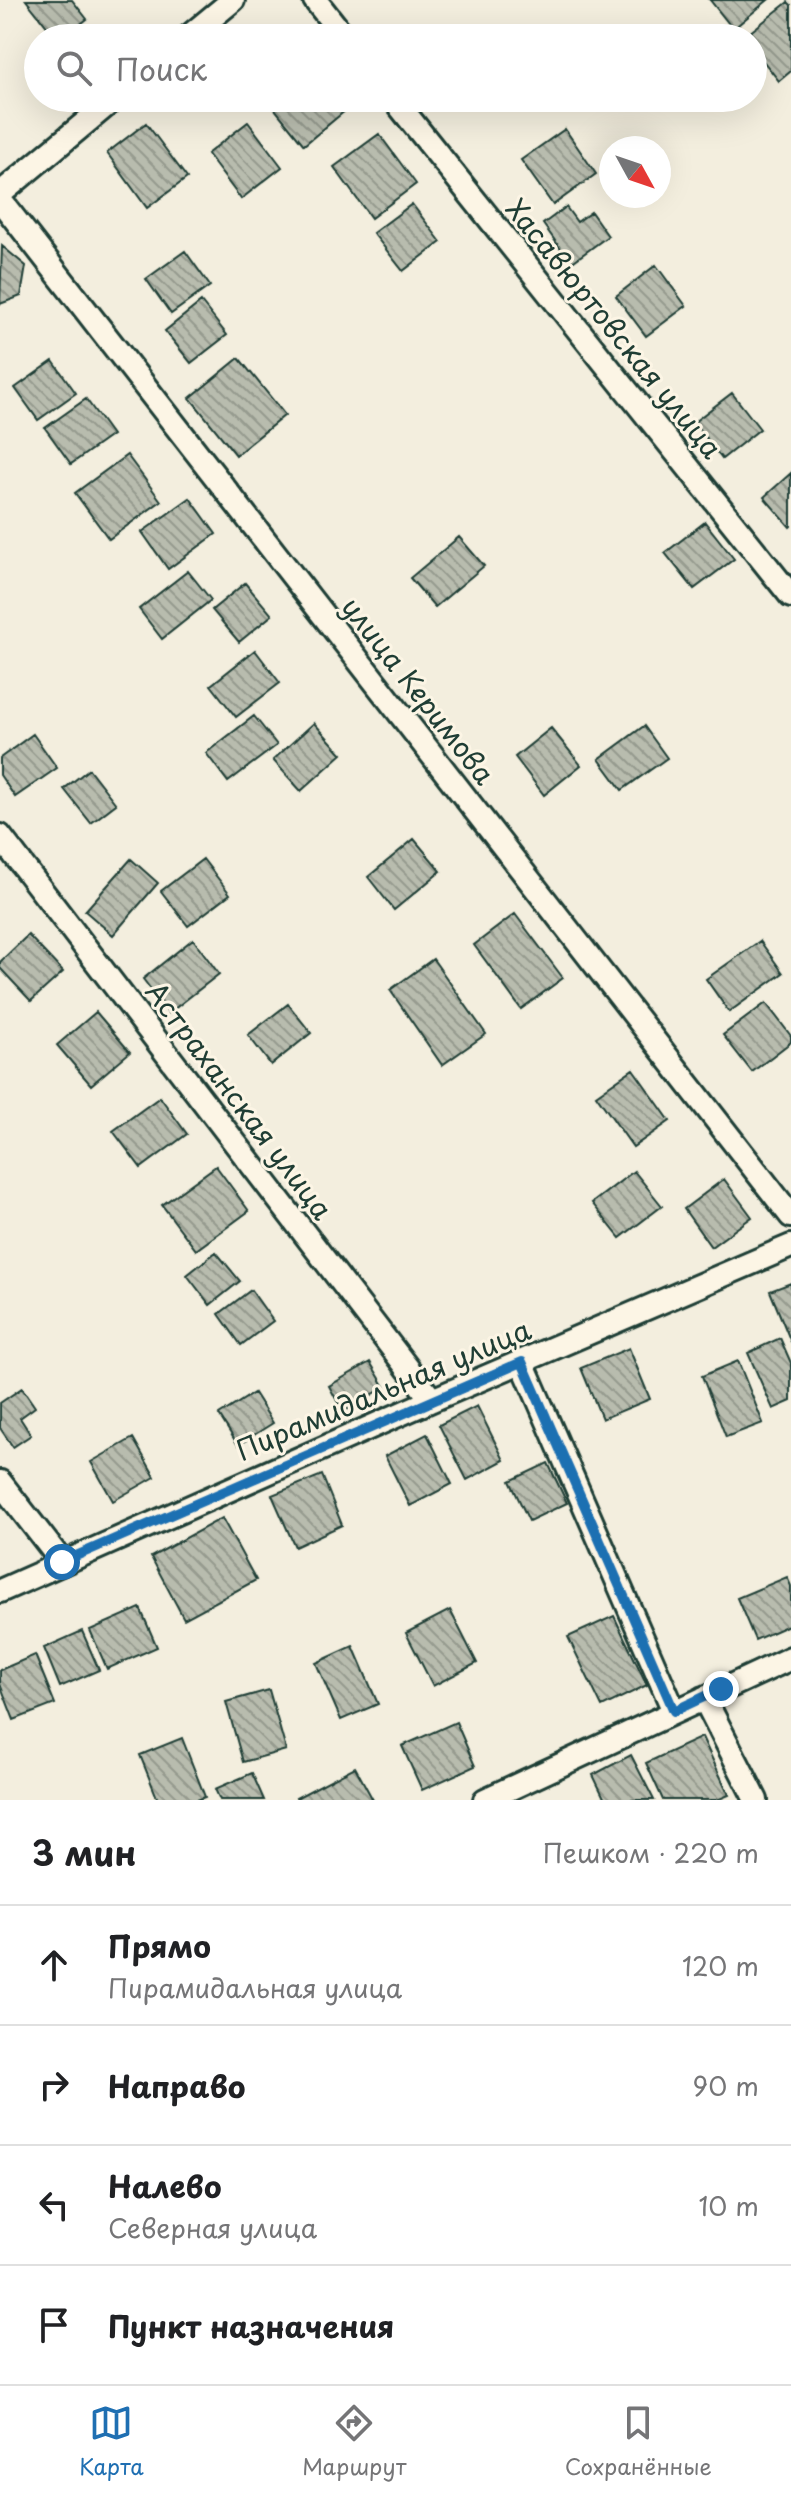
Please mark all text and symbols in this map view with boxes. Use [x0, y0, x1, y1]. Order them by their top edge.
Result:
search box [24, 24, 767, 112]
icon: search [52, 46, 96, 90]
text: Поиск [116, 46, 207, 91]
north arrow [599, 136, 671, 208]
street label: Хасавюртовская улица [496, 189, 734, 468]
street label: улица Керимова [332, 587, 506, 793]
street label: Астраханская улица [136, 972, 344, 1228]
street label: Пирамидальная улица [229, 1307, 538, 1471]
route start [44, 1544, 80, 1580]
route end [703, 1671, 739, 1707]
text: 3 мин [32, 1826, 136, 1878]
text: Пешком · 220 m [543, 1833, 759, 1872]
text: Прямо [108, 1923, 211, 1968]
icon: ahead [32, 1943, 76, 1987]
text: 120 m [682, 1946, 759, 1985]
text: Пирамидальная улица [108, 1968, 402, 2007]
icon: right [32, 2063, 76, 2107]
text: Направо [108, 2063, 246, 2108]
text: 90 m [692, 2066, 759, 2105]
text: Налево [108, 2163, 222, 2208]
icon: left [32, 2183, 76, 2227]
text: 10 m [698, 2186, 759, 2225]
text: Северная улица [108, 2208, 317, 2247]
icon: arrive [32, 2303, 76, 2347]
text: Пункт назначения [108, 2303, 394, 2348]
tab: Карта [79, 2401, 144, 2482]
tab: Маршрут [302, 2401, 406, 2482]
tab: Сохранённые [565, 2401, 712, 2482]

